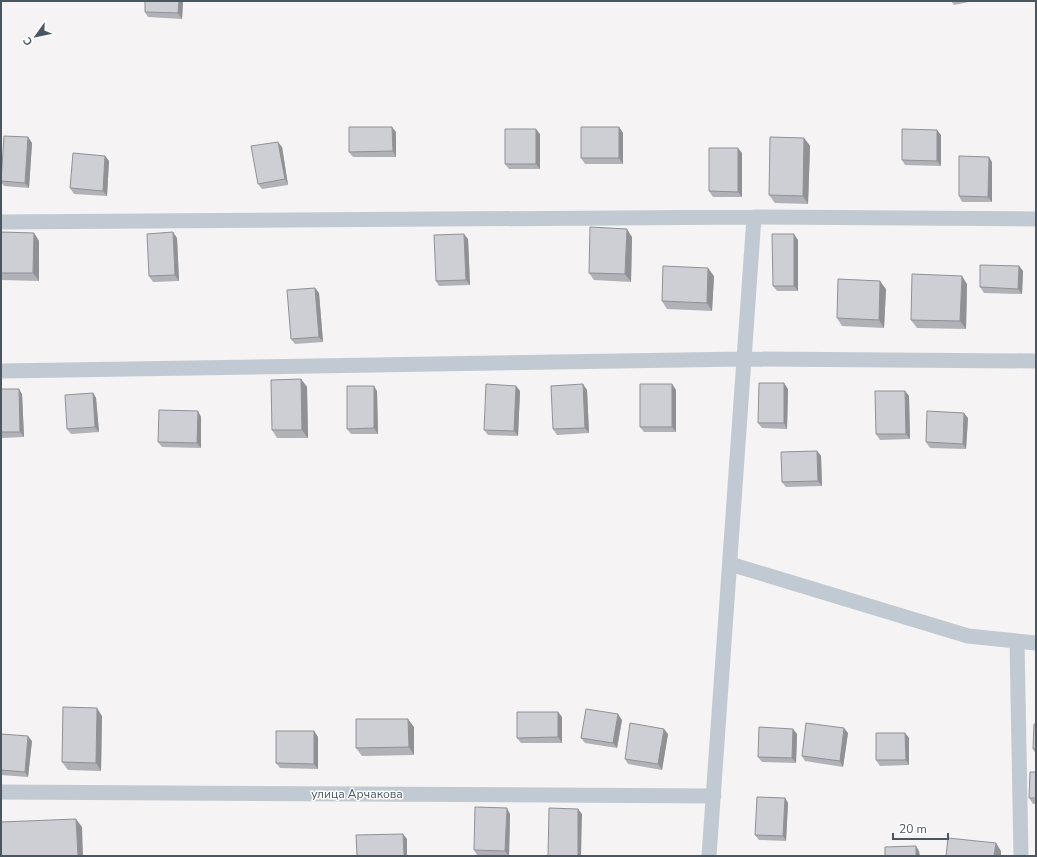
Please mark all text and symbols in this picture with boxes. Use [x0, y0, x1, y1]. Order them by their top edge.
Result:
north arrow [16, 16, 56, 56]
text: С [19, 34, 36, 48]
street label: улица Арчакова [311, 786, 403, 802]
scale bar [893, 815, 948, 841]
text: 20 m [899, 821, 927, 837]

